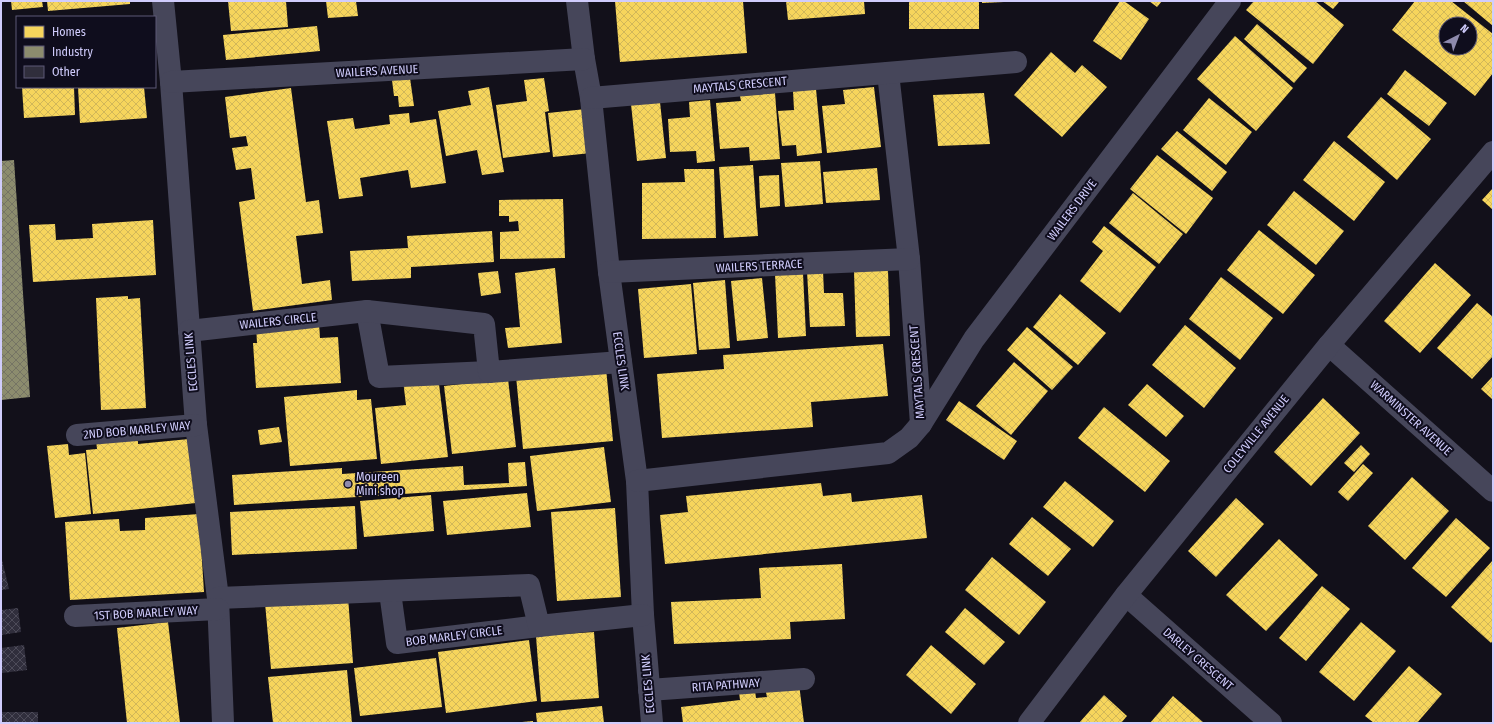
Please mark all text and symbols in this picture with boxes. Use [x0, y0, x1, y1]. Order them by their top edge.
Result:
legend [16, 16, 156, 88]
north arrow [1438, 16, 1478, 56]
text: N [1458, 22, 1471, 36]
text: Homes [52, 25, 86, 39]
text: Industry [52, 45, 93, 59]
street label: WAILERS AVENUE [335, 62, 419, 80]
text: Other [52, 65, 81, 79]
street label: MAYTALS CRESCENT [693, 74, 788, 96]
street label: WAILERS DRIVE [1044, 176, 1100, 243]
street label: WAILERS TERRACE [715, 257, 803, 275]
street label: WAILERS CIRCLE [239, 310, 318, 332]
street label: MAYTALS CRESCENT [907, 324, 927, 419]
street label: ECCLES LINK [181, 331, 201, 392]
street label: ECCLES LINK [610, 331, 632, 392]
street label: WARMINSTER AVENUE [1367, 378, 1455, 459]
street label: COLEYVILLE AVENUE [1220, 392, 1292, 476]
street label: 2ND BOB MARLEY WAY [83, 418, 191, 442]
place label: Moureen Mini shop [356, 470, 404, 498]
marker: Moureen Mini shop [343, 479, 353, 489]
street label: 1ST BOB MARLEY WAY [94, 603, 198, 623]
street label: BOB MARLEY CIRCLE [405, 623, 503, 649]
street label: DARLEY CRESCENT [1160, 625, 1236, 693]
street label: ECCLES LINK [638, 653, 658, 714]
street label: RITA PATHWAY [691, 676, 761, 694]

